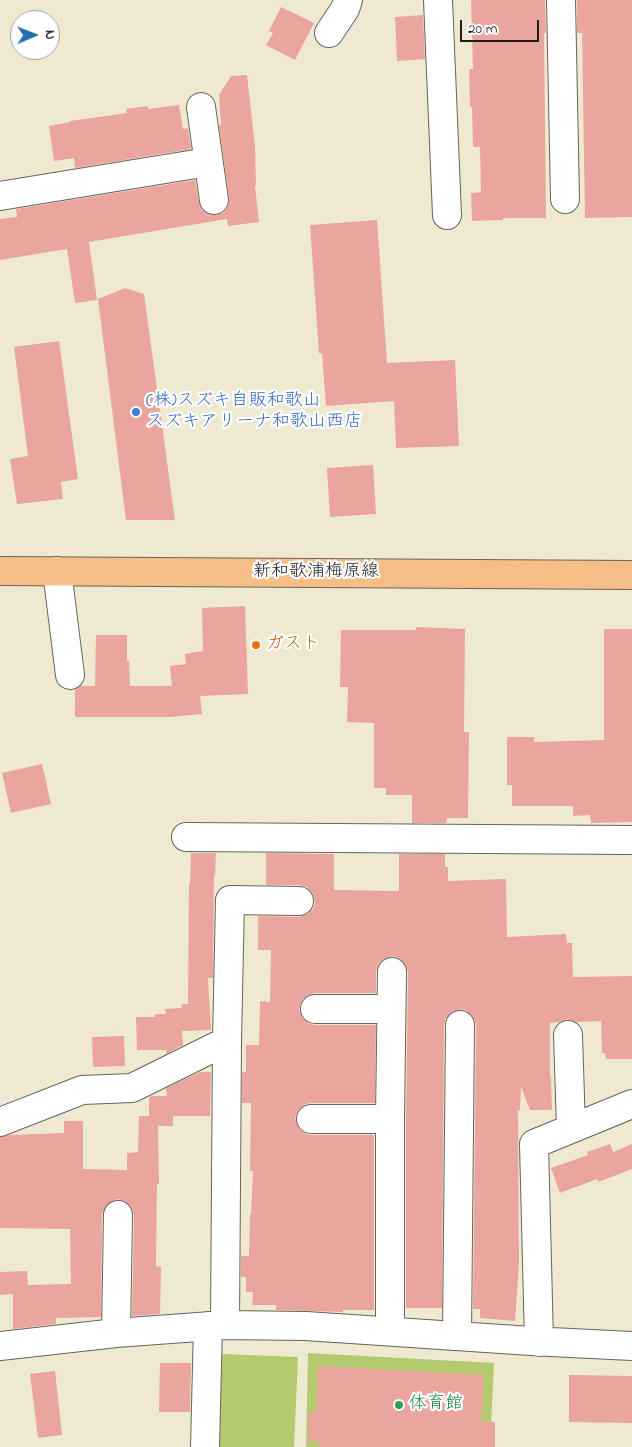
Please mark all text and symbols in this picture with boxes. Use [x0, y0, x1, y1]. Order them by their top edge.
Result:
north arrow [10, 10, 60, 60]
scale bar [462, 10, 541, 42]
text: 20 m [468, 18, 497, 40]
text: N [39, 30, 60, 40]
place label: (株)スズキ自販和歌山 スズキアリーナ和歌山西店 [146, 391, 362, 434]
marker: (株)スズキ自販和歌山 スズキアリーナ和歌山西店 [130, 406, 142, 418]
street label: 新和歌浦梅原線 [253, 562, 379, 584]
place label: ガスト [266, 634, 320, 656]
marker: ガスト [250, 639, 262, 651]
place label: 体育館 [409, 1394, 463, 1416]
marker: 体育館 [393, 1399, 405, 1411]

